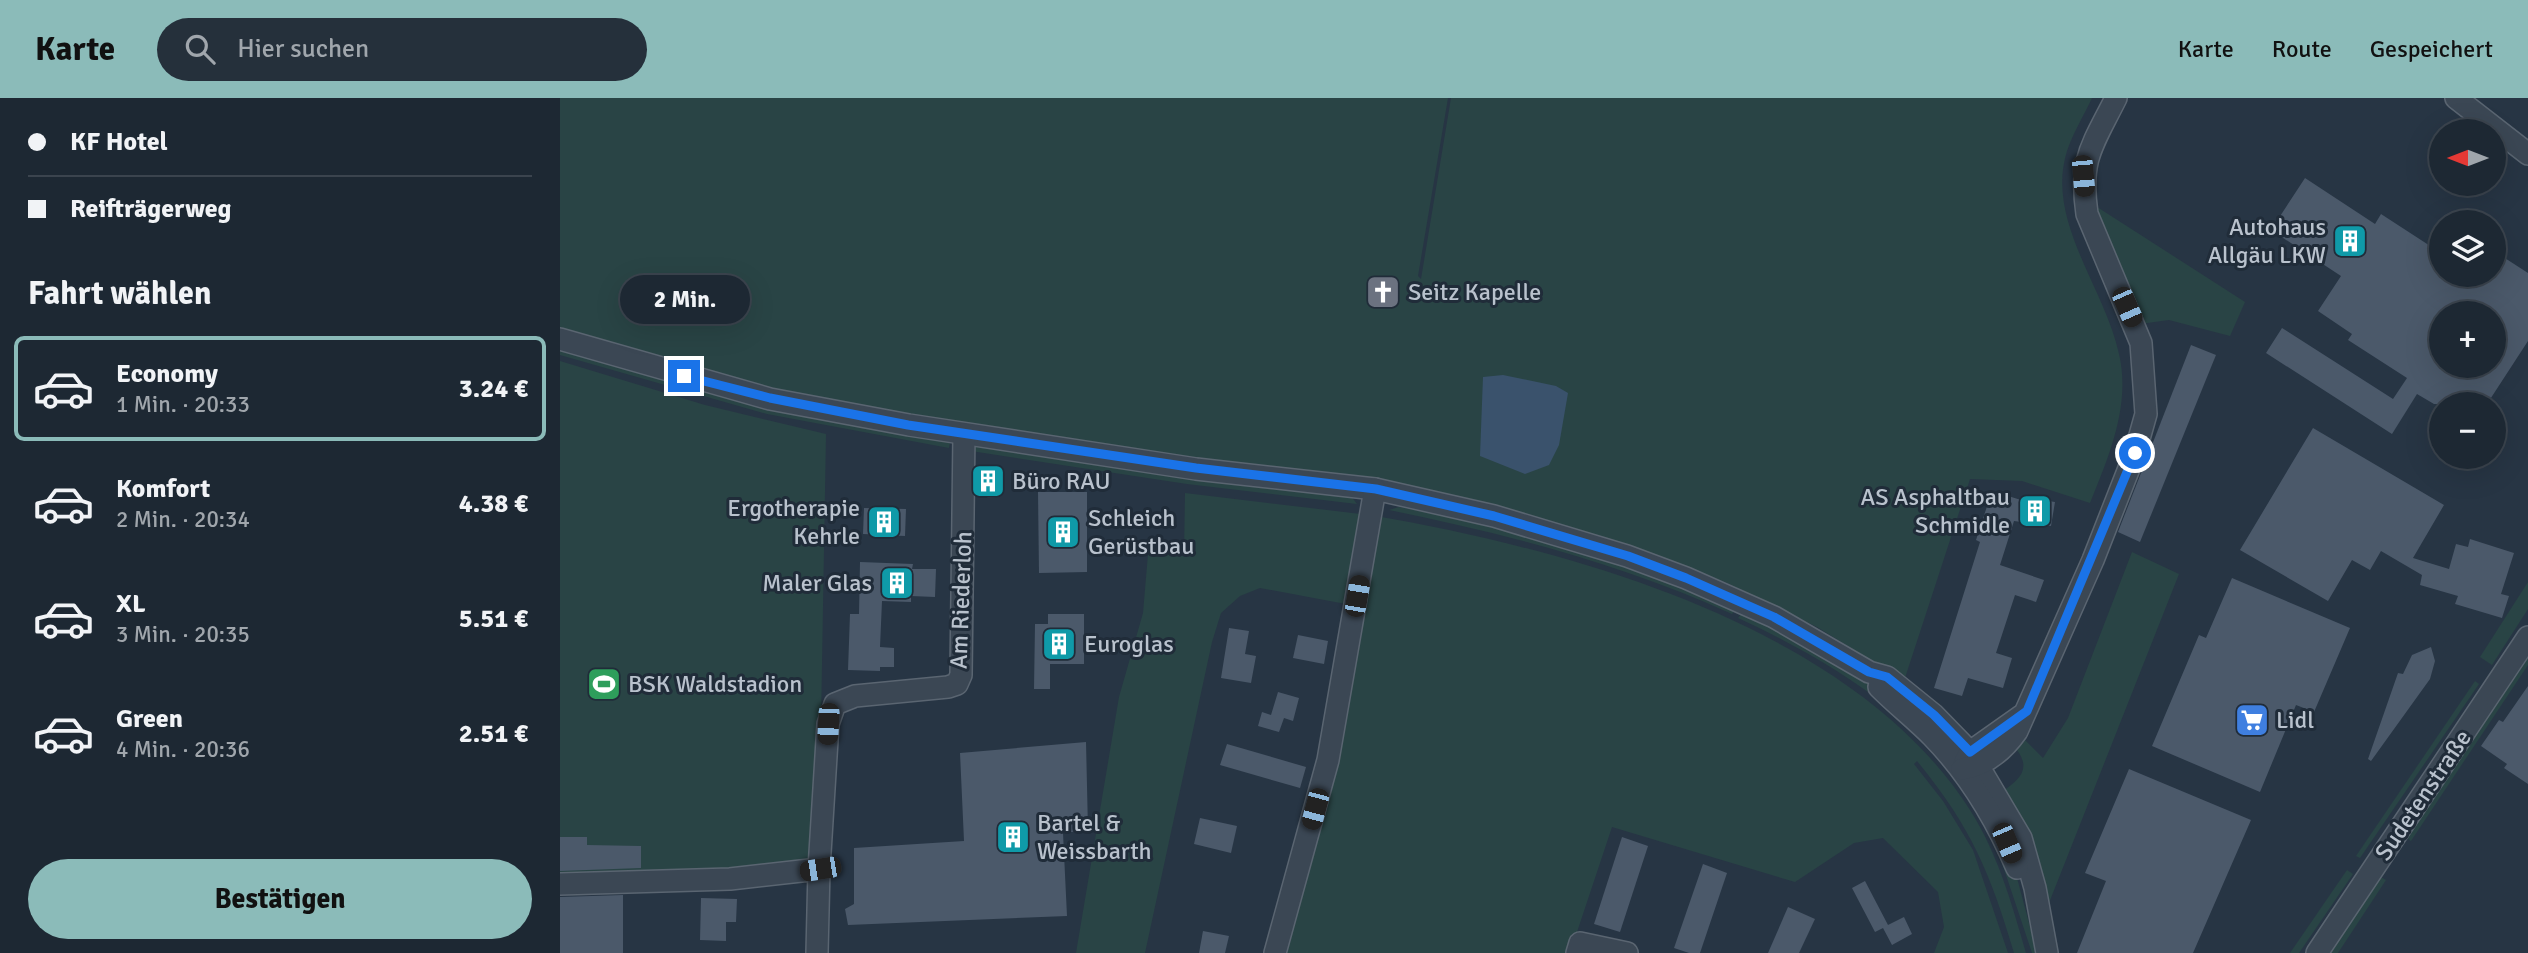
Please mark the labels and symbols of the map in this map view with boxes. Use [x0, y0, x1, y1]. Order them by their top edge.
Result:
north arrow [2429, 119, 2506, 196]
car [2071, 154, 2096, 198]
place label: Autohaus Allgäu LKW [2208, 212, 2326, 270]
building icon: Autohaus Allgäu LKW [2331, 222, 2369, 260]
church icon: Seitz Kapelle [1364, 273, 1402, 311]
callout: 2 Min. [619, 274, 749, 324]
place label: Seitz Kapelle [1408, 277, 1541, 307]
car [2109, 284, 2146, 330]
route end [668, 360, 700, 392]
route start [2119, 437, 2151, 469]
building icon: Büro RAU [969, 462, 1007, 500]
place label: Büro RAU [1012, 466, 1111, 496]
place label: AS Asphaltbau Schmidle [1861, 482, 2010, 540]
building icon: AS Asphaltbau Schmidle [2016, 492, 2054, 530]
place label: Ergotherapie Kehrle [727, 493, 860, 551]
building icon: Ergotherapie Kehrle [865, 503, 903, 541]
place label: Schleich Gerüstbau [1088, 503, 1194, 561]
building icon: Schleich Gerüstbau [1044, 513, 1082, 551]
street label: Am Riederloh [944, 531, 978, 669]
building icon: Maler Glas [878, 564, 916, 602]
place label: Maler Glas [762, 568, 872, 598]
car [1344, 573, 1371, 619]
building icon: Euroglas [1040, 625, 1078, 663]
place label: Euroglas [1084, 629, 1174, 659]
sports icon: BSK Waldstadion [585, 665, 623, 703]
place label: BSK Waldstadion [628, 669, 802, 699]
supermarket icon: Lidl [2233, 701, 2271, 739]
car [817, 702, 840, 746]
place label: Lidl [2276, 705, 2314, 735]
street label: Sudetenstraße [2368, 724, 2478, 866]
car [1300, 786, 1331, 832]
place label: Bartel & Weissbarth [1037, 808, 1152, 866]
building icon: Bartel & Weissbarth [994, 818, 1032, 856]
car [1990, 820, 2025, 866]
car [798, 855, 843, 883]

